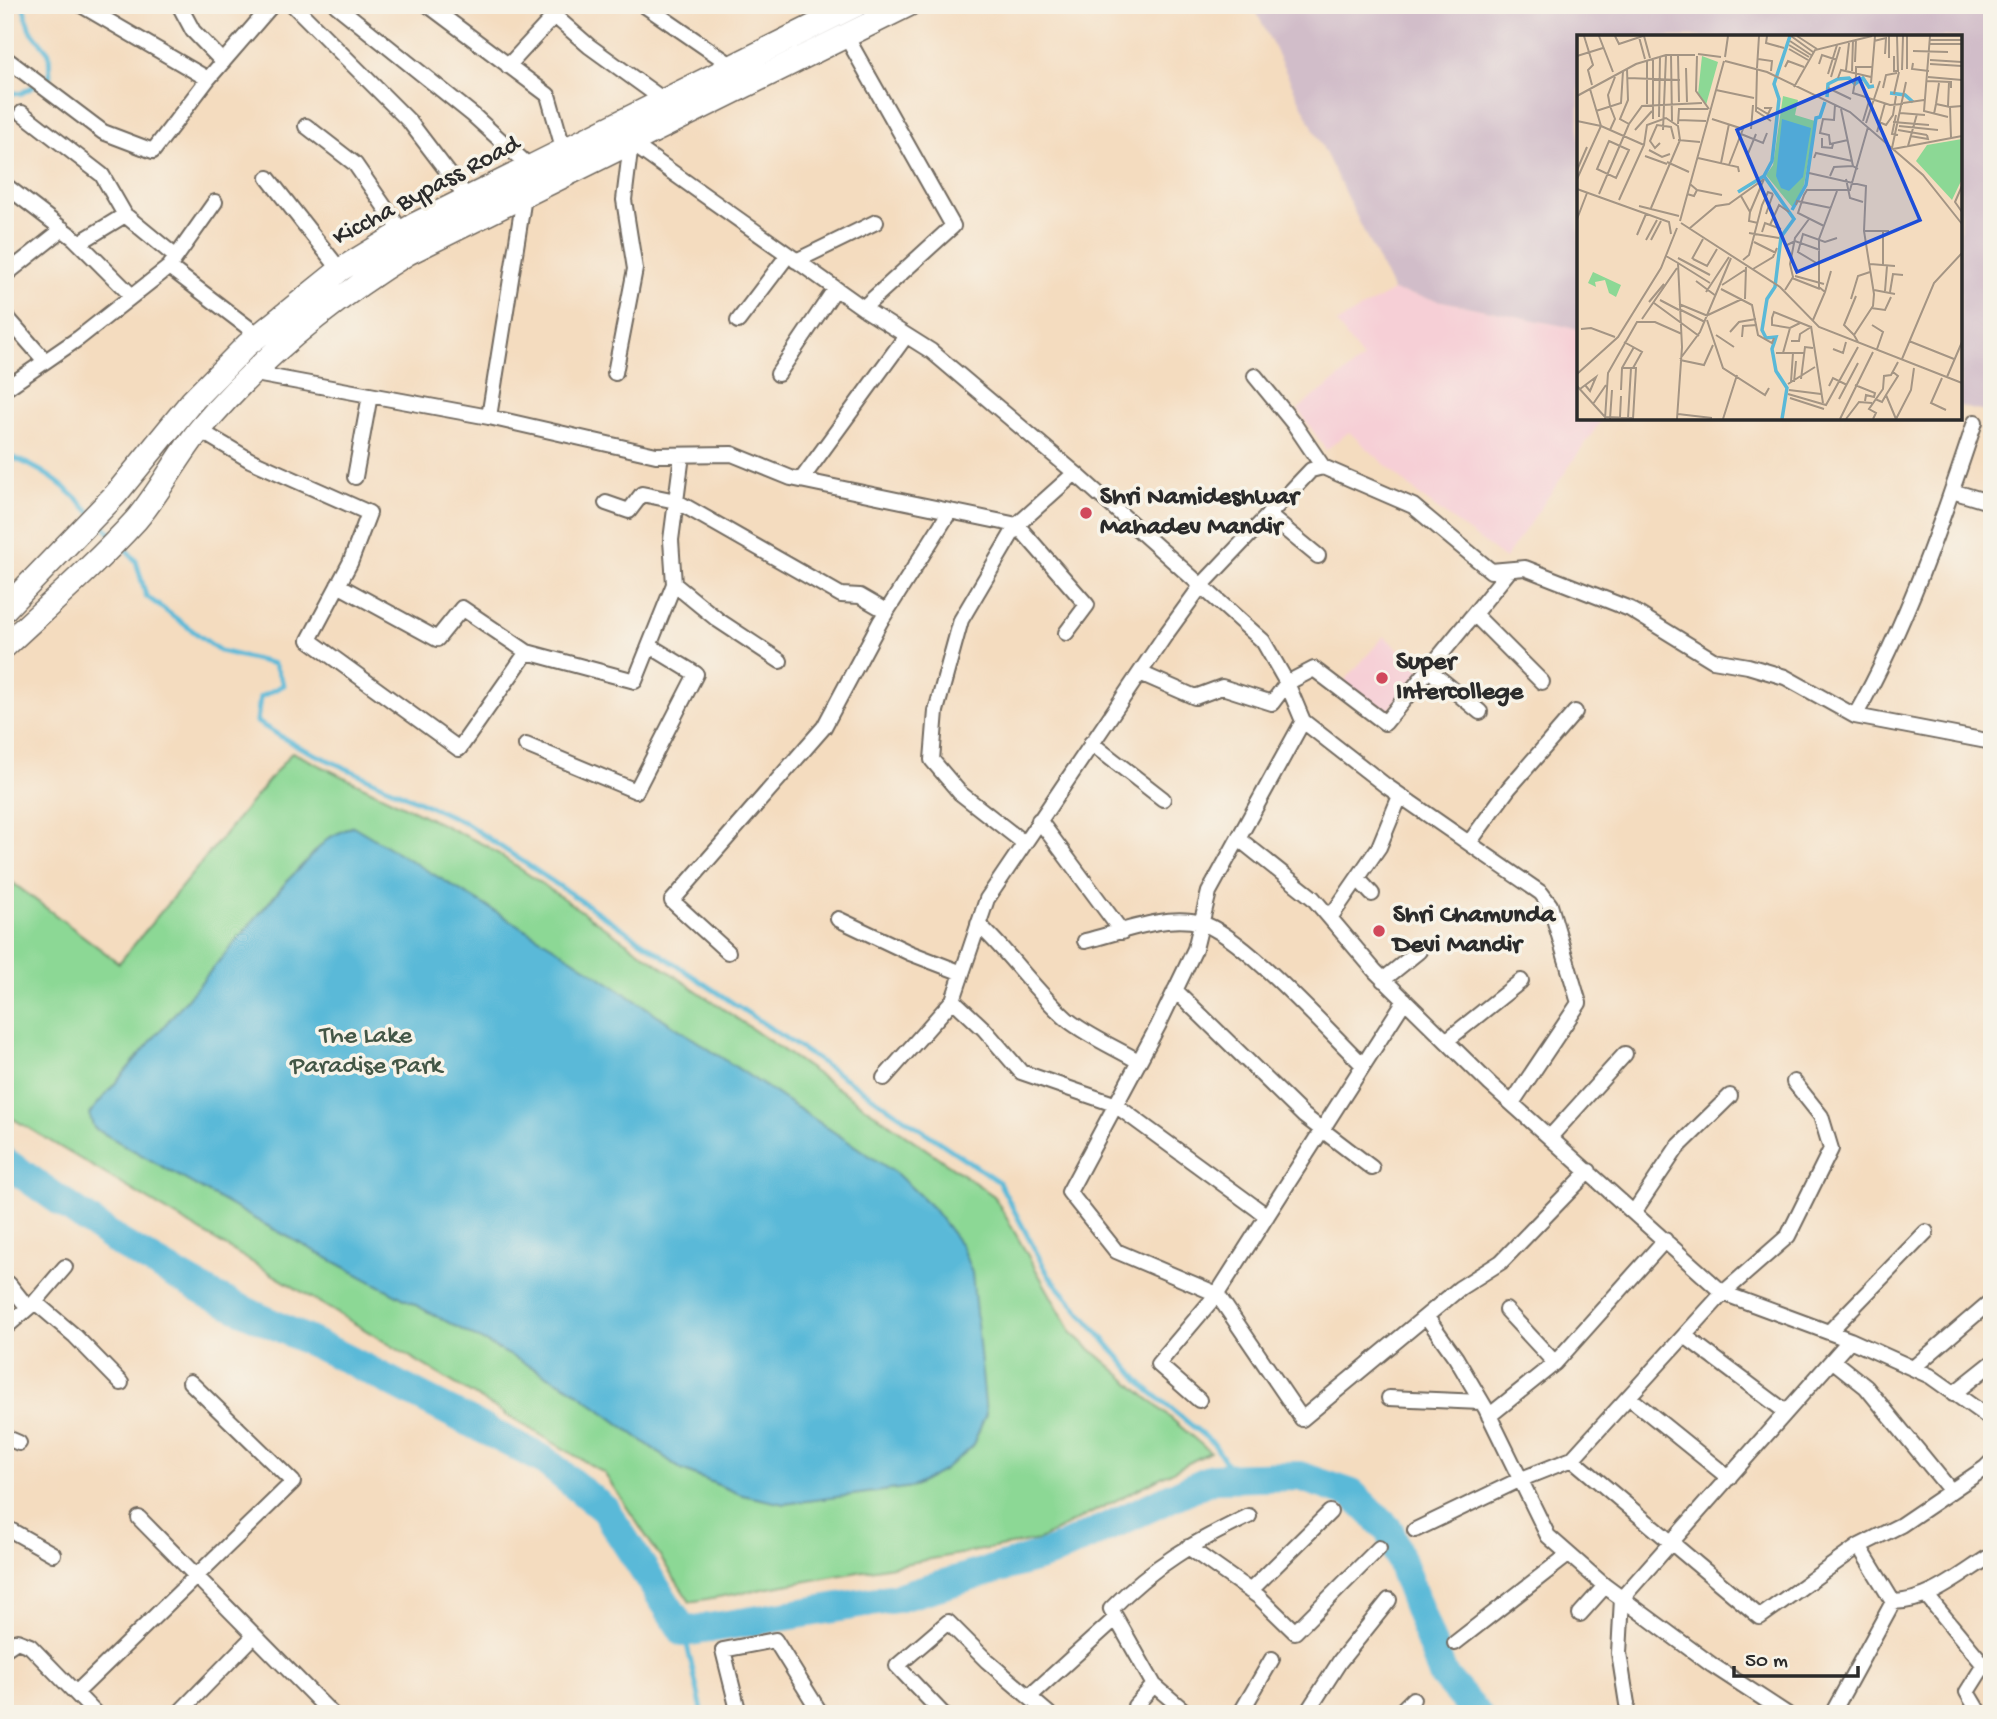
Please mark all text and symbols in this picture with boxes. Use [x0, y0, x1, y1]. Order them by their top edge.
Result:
inset map [1577, 35, 1962, 420]
street label: Kiccha Bypass Road [328, 129, 527, 254]
place label: Shri Namideshwar Mahadev Mandir [1100, 483, 1301, 544]
marker: Shri Namideshwar Mahadev Mandir [1078, 505, 1094, 521]
place label: Super Intercollege [1396, 648, 1525, 709]
marker: Super Intercollege [1374, 670, 1390, 686]
place label: Shri Chamunda Devi Mandir [1391, 901, 1557, 962]
marker: Shri Chamunda Devi Mandir [1371, 923, 1387, 939]
park label: The Lake Paradise Park [289, 1022, 444, 1083]
scale bar [1734, 1635, 1859, 1679]
text: 50 m [1745, 1650, 1788, 1675]

